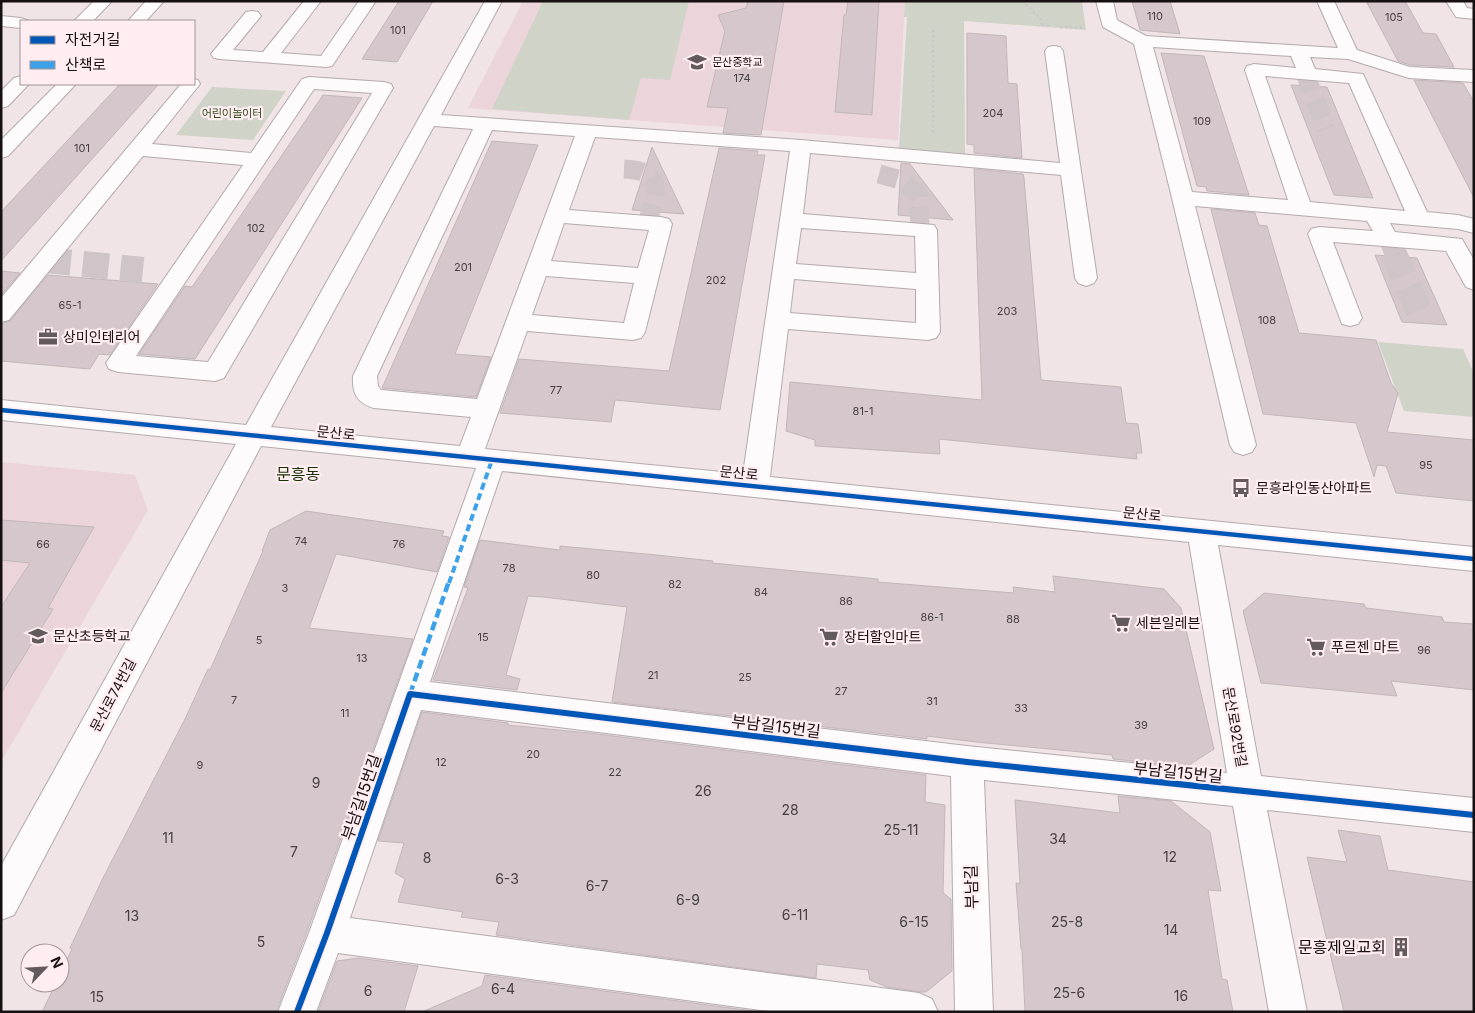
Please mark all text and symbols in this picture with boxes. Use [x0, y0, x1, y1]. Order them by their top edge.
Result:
house number: 110 [1147, 9, 1163, 23]
house number: 105 [1385, 10, 1403, 24]
legend [20, 20, 195, 85]
house number: 101 [390, 23, 406, 37]
text: 자전거길 [65, 30, 120, 49]
school or university icon: 문산중학교 [686, 51, 708, 73]
text: 산책로 [65, 55, 106, 74]
place label: 문산중학교 [712, 55, 763, 69]
house number: 174 [733, 71, 751, 85]
park label: 어린이놀이터 [202, 106, 262, 120]
house number: 204 [983, 106, 1003, 120]
house number: 109 [1193, 114, 1211, 128]
house number: 101 [74, 141, 90, 155]
house number: 102 [247, 221, 265, 235]
house number: 201 [454, 260, 472, 274]
house number: 202 [706, 273, 726, 287]
house number: 65-1 [58, 298, 82, 312]
house number: 203 [997, 304, 1017, 318]
house number: 108 [1258, 313, 1276, 327]
office icon: 상미인테리어 [37, 326, 59, 348]
place label: 상미인테리어 [63, 328, 140, 345]
house number: 77 [550, 383, 562, 397]
house number: 81-1 [853, 404, 873, 418]
street label: 문산로 [316, 422, 356, 443]
house number: 95 [1419, 458, 1433, 472]
street label: 문산로 [719, 462, 759, 483]
district label: 문흥동 [276, 464, 320, 484]
bus stop icon: 문흥라인동산아파트 [1230, 477, 1252, 499]
place label: 문흥라인동산아파트 [1256, 479, 1372, 496]
street label: 문산로 [1122, 503, 1162, 524]
house number: 74 [295, 534, 307, 548]
house number: 66 [36, 537, 50, 551]
house number: 76 [393, 537, 406, 551]
house number: 78 [503, 561, 516, 575]
house number: 80 [586, 568, 600, 582]
house number: 82 [668, 577, 682, 591]
house number: 3 [282, 581, 289, 595]
house number: 84 [754, 585, 768, 599]
house number: 86 [839, 594, 853, 608]
house number: 86-1 [920, 610, 944, 624]
house number: 88 [1006, 612, 1020, 626]
supermarket icon: 세븐일레븐 [1110, 612, 1132, 634]
place label: 세븐일레븐 [1136, 614, 1201, 631]
school or university icon: 문산초등학교 [27, 625, 49, 647]
supermarket icon: 장터할인마트 [818, 626, 840, 648]
place label: 문산초등학교 [53, 627, 130, 644]
place label: 장터할인마트 [844, 628, 921, 645]
house number: 15 [477, 630, 489, 644]
house number: 5 [256, 633, 263, 647]
supermarket icon: 푸르젠 마트 [1305, 636, 1327, 658]
place label: 푸르젠 마트 [1331, 638, 1399, 655]
house number: 96 [1417, 643, 1431, 657]
house number: 13 [356, 651, 368, 665]
street label: 문산로74번길 [86, 655, 139, 734]
house number: 21 [647, 668, 659, 682]
house number: 25 [738, 670, 752, 684]
house number: 27 [835, 684, 847, 698]
street label: 문산로92번길 [1220, 685, 1251, 769]
house number: 7 [231, 693, 237, 707]
house number: 31 [926, 694, 938, 708]
house number: 33 [1014, 701, 1028, 715]
house number: 11 [341, 706, 349, 720]
street label: 부남길15번길 [730, 711, 822, 741]
house number: 39 [1134, 718, 1148, 732]
house number: 20 [526, 747, 540, 761]
street label: 부남길15번길 [337, 751, 385, 843]
house number: 12 [435, 755, 447, 769]
street label: 부남길15번길 [1132, 757, 1224, 787]
house number: 9 [197, 758, 204, 772]
house number: 22 [608, 765, 622, 779]
house number: 9 [312, 774, 320, 791]
house number: 26 [694, 782, 712, 799]
house number: 28 [781, 801, 799, 818]
house number: 25-11 [884, 821, 918, 838]
house number: 11 [162, 829, 174, 846]
house number: 34 [1049, 830, 1067, 847]
house number: 7 [290, 843, 298, 860]
house number: 12 [1163, 848, 1177, 865]
house number: 8 [423, 849, 431, 866]
street label: 부남길 [961, 865, 981, 909]
house number: 6-3 [495, 870, 519, 887]
house number: 6-7 [586, 877, 608, 894]
house number: 6-9 [676, 891, 700, 908]
house number: 6-11 [782, 906, 808, 923]
house number: 13 [125, 907, 139, 924]
house number: 6-15 [899, 913, 929, 930]
house number: 25-8 [1051, 913, 1083, 930]
house number: 14 [1164, 921, 1178, 938]
house number: 5 [257, 933, 265, 950]
building icon: 문흥제일교회 [1390, 936, 1412, 958]
place label: 문흥제일교회 [1298, 937, 1386, 957]
north arrow [20, 943, 70, 993]
text: N [47, 954, 67, 971]
house number: 6-4 [491, 980, 515, 997]
house number: 6 [364, 982, 372, 999]
house number: 25-6 [1053, 984, 1085, 1001]
house number: 16 [1174, 987, 1188, 1004]
house number: 15 [90, 988, 104, 1005]

